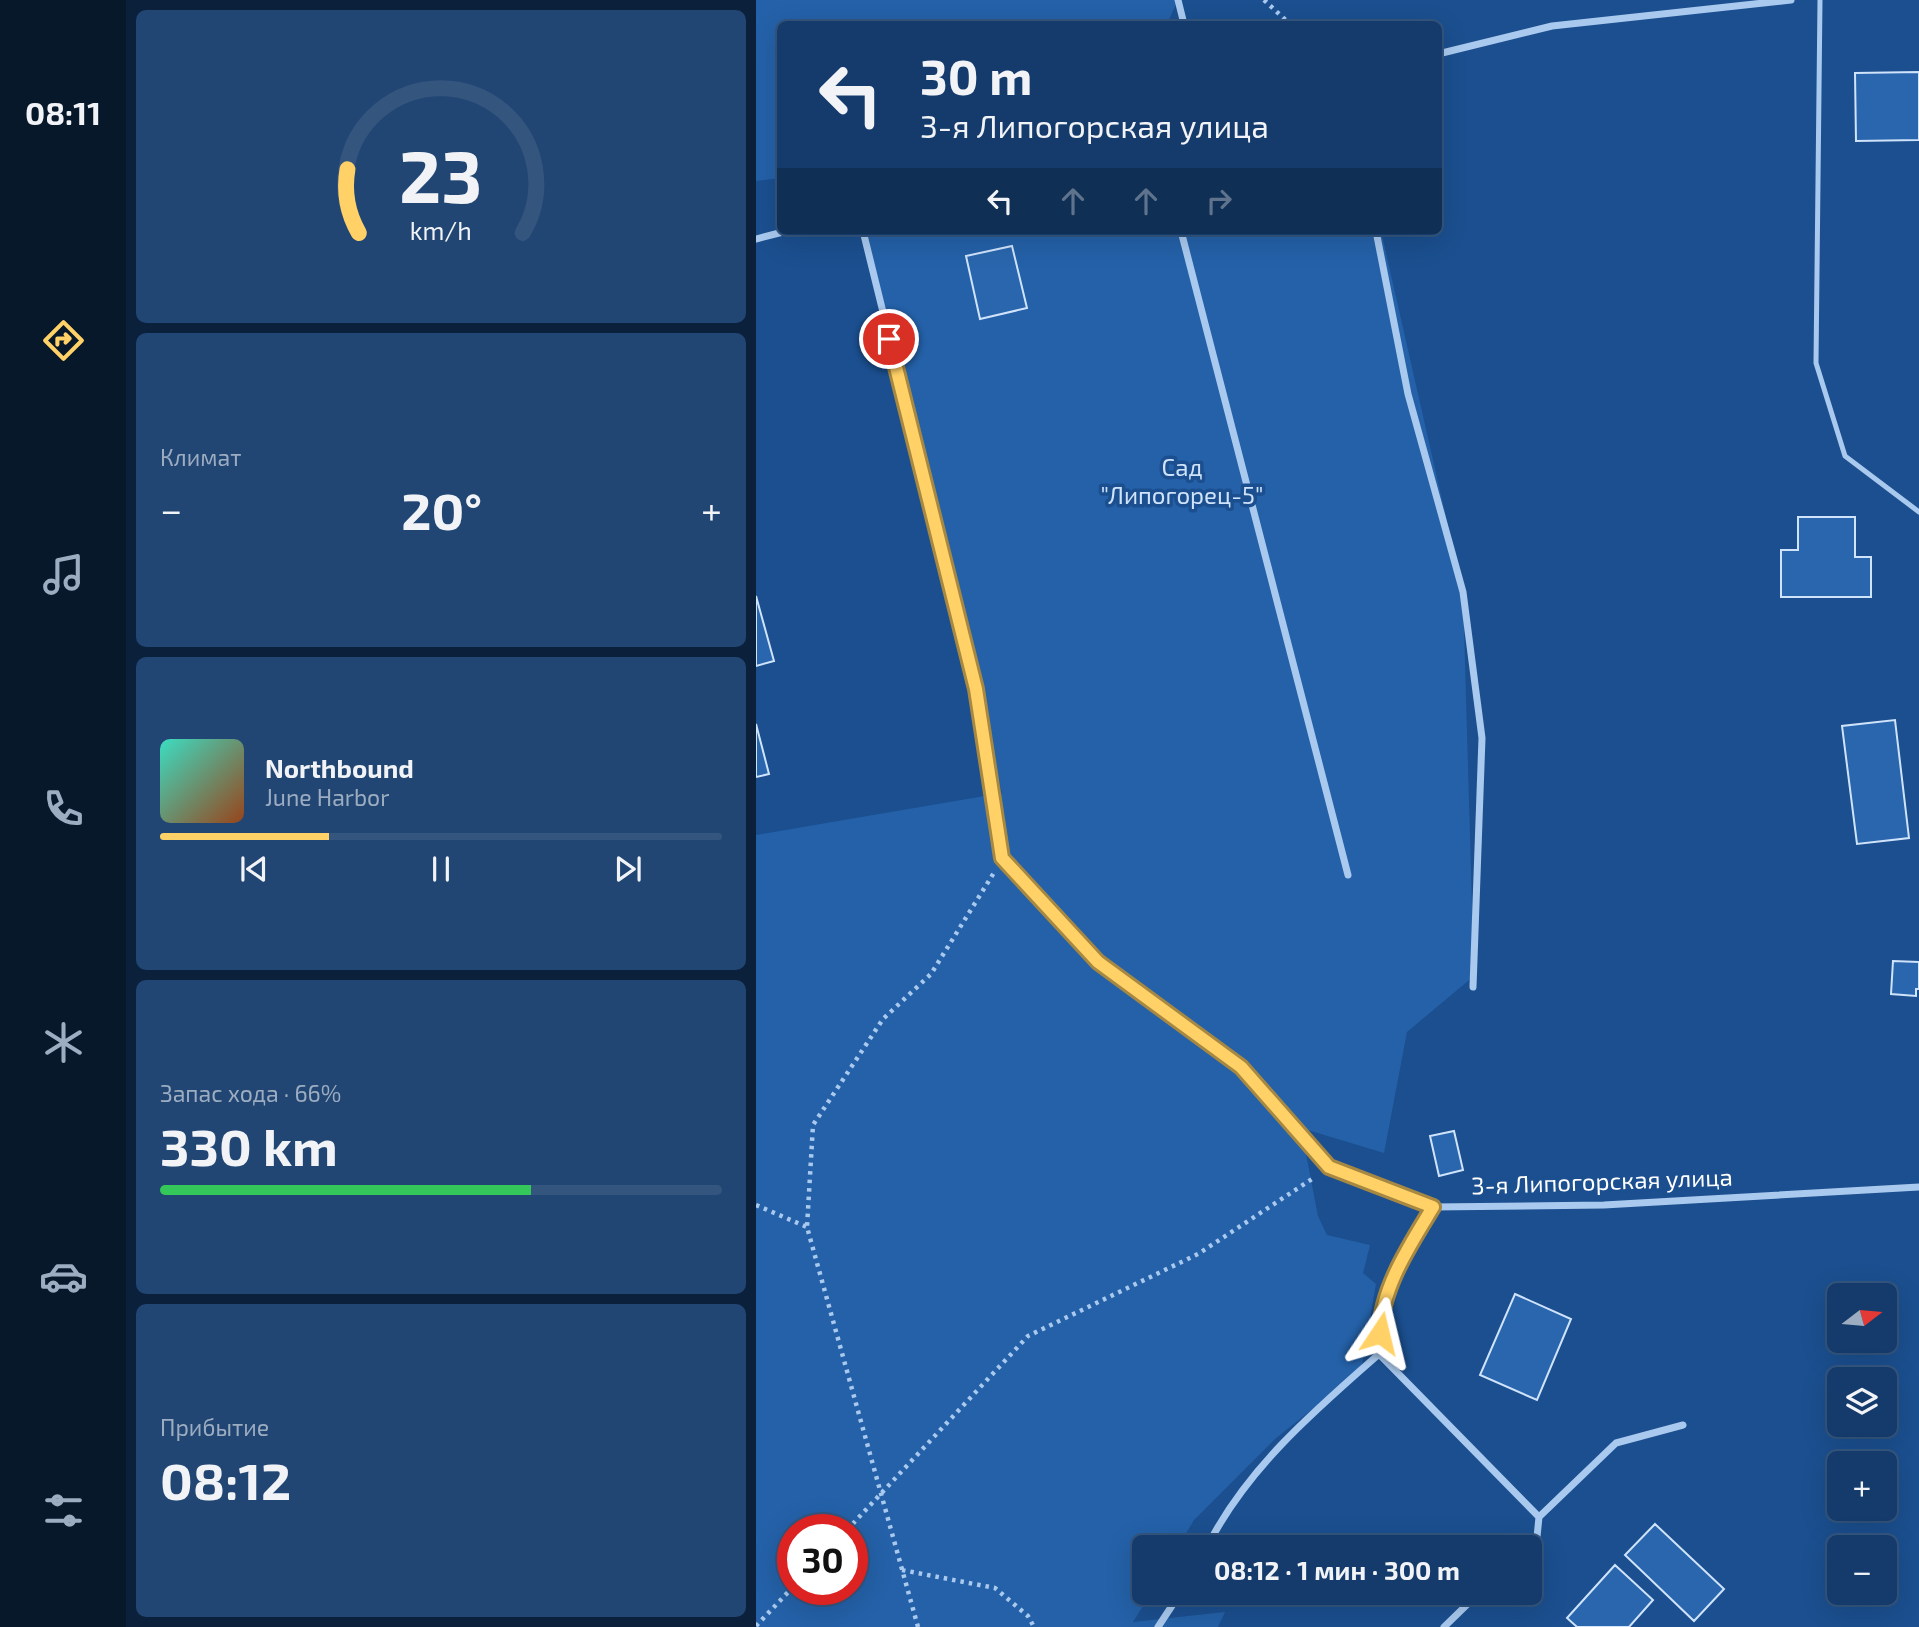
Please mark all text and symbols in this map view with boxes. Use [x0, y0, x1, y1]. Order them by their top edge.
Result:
text: 30 m [920, 46, 1032, 105]
icon: left [805, 49, 896, 140]
text: 08:11 [25, 93, 101, 131]
text: 3-я Липогорская улица [920, 106, 1269, 144]
text: 23 [399, 130, 483, 218]
icon: left [981, 182, 1019, 220]
icon: ahead [1054, 182, 1092, 220]
icon: ahead [1127, 182, 1165, 220]
icon: right [1200, 182, 1238, 220]
text: km/h [410, 215, 472, 245]
pin [859, 309, 919, 369]
icon: directions [39, 316, 88, 365]
icon: arrive [870, 320, 908, 358]
text: Климат [160, 443, 241, 471]
park label: Сад "Липогорец-5" [1101, 452, 1263, 509]
text: 20° [401, 478, 482, 540]
text: − [160, 486, 182, 532]
text: + [701, 486, 722, 532]
icon: music [39, 550, 88, 599]
text: Northbound [265, 752, 414, 783]
text: June Harbor [265, 783, 389, 811]
icon: phone [39, 784, 88, 833]
icon: previous [235, 850, 273, 888]
icon: pause [422, 850, 460, 888]
icon: next [609, 850, 647, 888]
icon: climate [39, 1018, 88, 1067]
text: Запас хода · 66% [160, 1079, 341, 1107]
text: 330 km [160, 1114, 338, 1176]
street label: 3-я Липогорская улица [1471, 1161, 1733, 1201]
icon: car [39, 1252, 88, 1301]
north arrow [1827, 1283, 1897, 1353]
map controls [1827, 1283, 1897, 1605]
position arrow [1343, 1296, 1417, 1370]
button: layers [1827, 1367, 1897, 1437]
text: Прибытие [160, 1413, 269, 1441]
text: 08:12 [160, 1448, 291, 1510]
button: + [1827, 1451, 1897, 1521]
icon: filters [39, 1486, 88, 1535]
speed limit sign: 30 [777, 1514, 868, 1605]
button: − [1827, 1535, 1897, 1605]
text: 08:12 · 1 мин · 300 m [1214, 1554, 1460, 1585]

